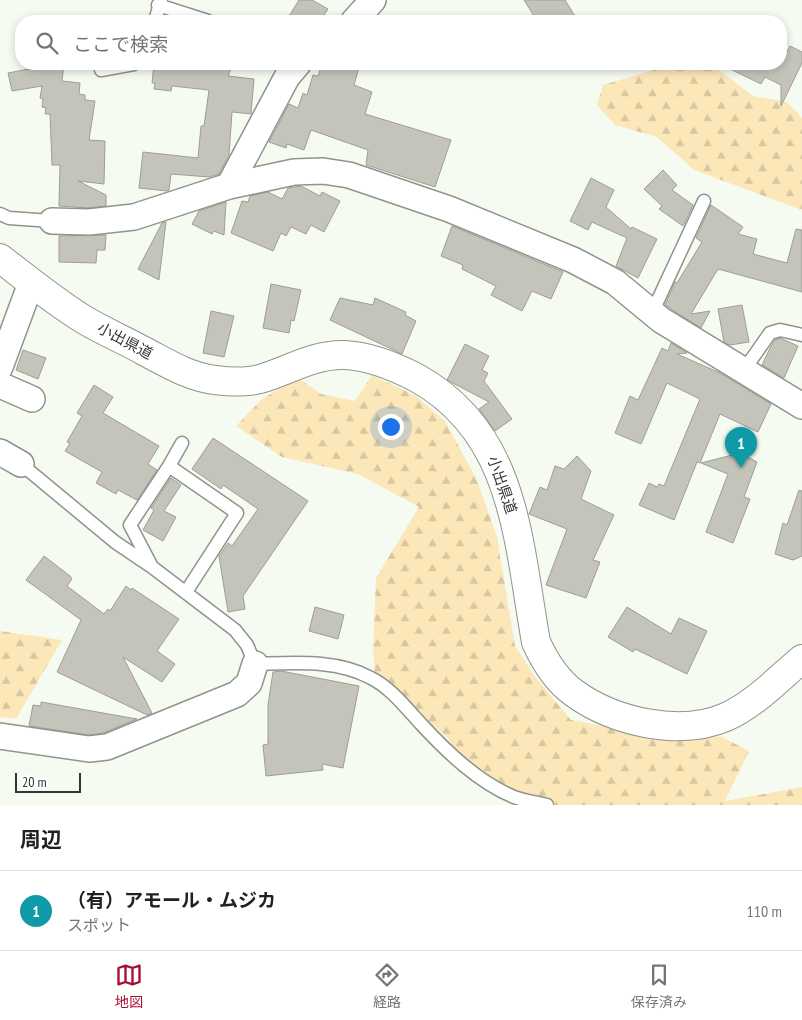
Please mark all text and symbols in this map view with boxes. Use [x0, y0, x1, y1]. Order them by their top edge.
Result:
search box [15, 15, 787, 70]
icon: search [33, 29, 61, 57]
text: ここで検索 [73, 32, 168, 56]
street label: 小出県道 [94, 318, 156, 363]
your location [378, 414, 404, 440]
pin: 1 [725, 427, 757, 468]
street label: 小出県道 [484, 453, 521, 516]
scale bar [15, 770, 81, 793]
text: 20 m [22, 773, 47, 791]
text: 周辺 [20, 826, 62, 853]
text: （有）アモール・ムジカ [67, 888, 276, 912]
text: 1 [32, 901, 40, 921]
text: 110 m [747, 901, 782, 921]
text: スポット [67, 915, 131, 935]
tab: 地図 [115, 961, 143, 1011]
tab: 経路 [373, 961, 401, 1011]
tab: 保存済み [631, 961, 687, 1011]

